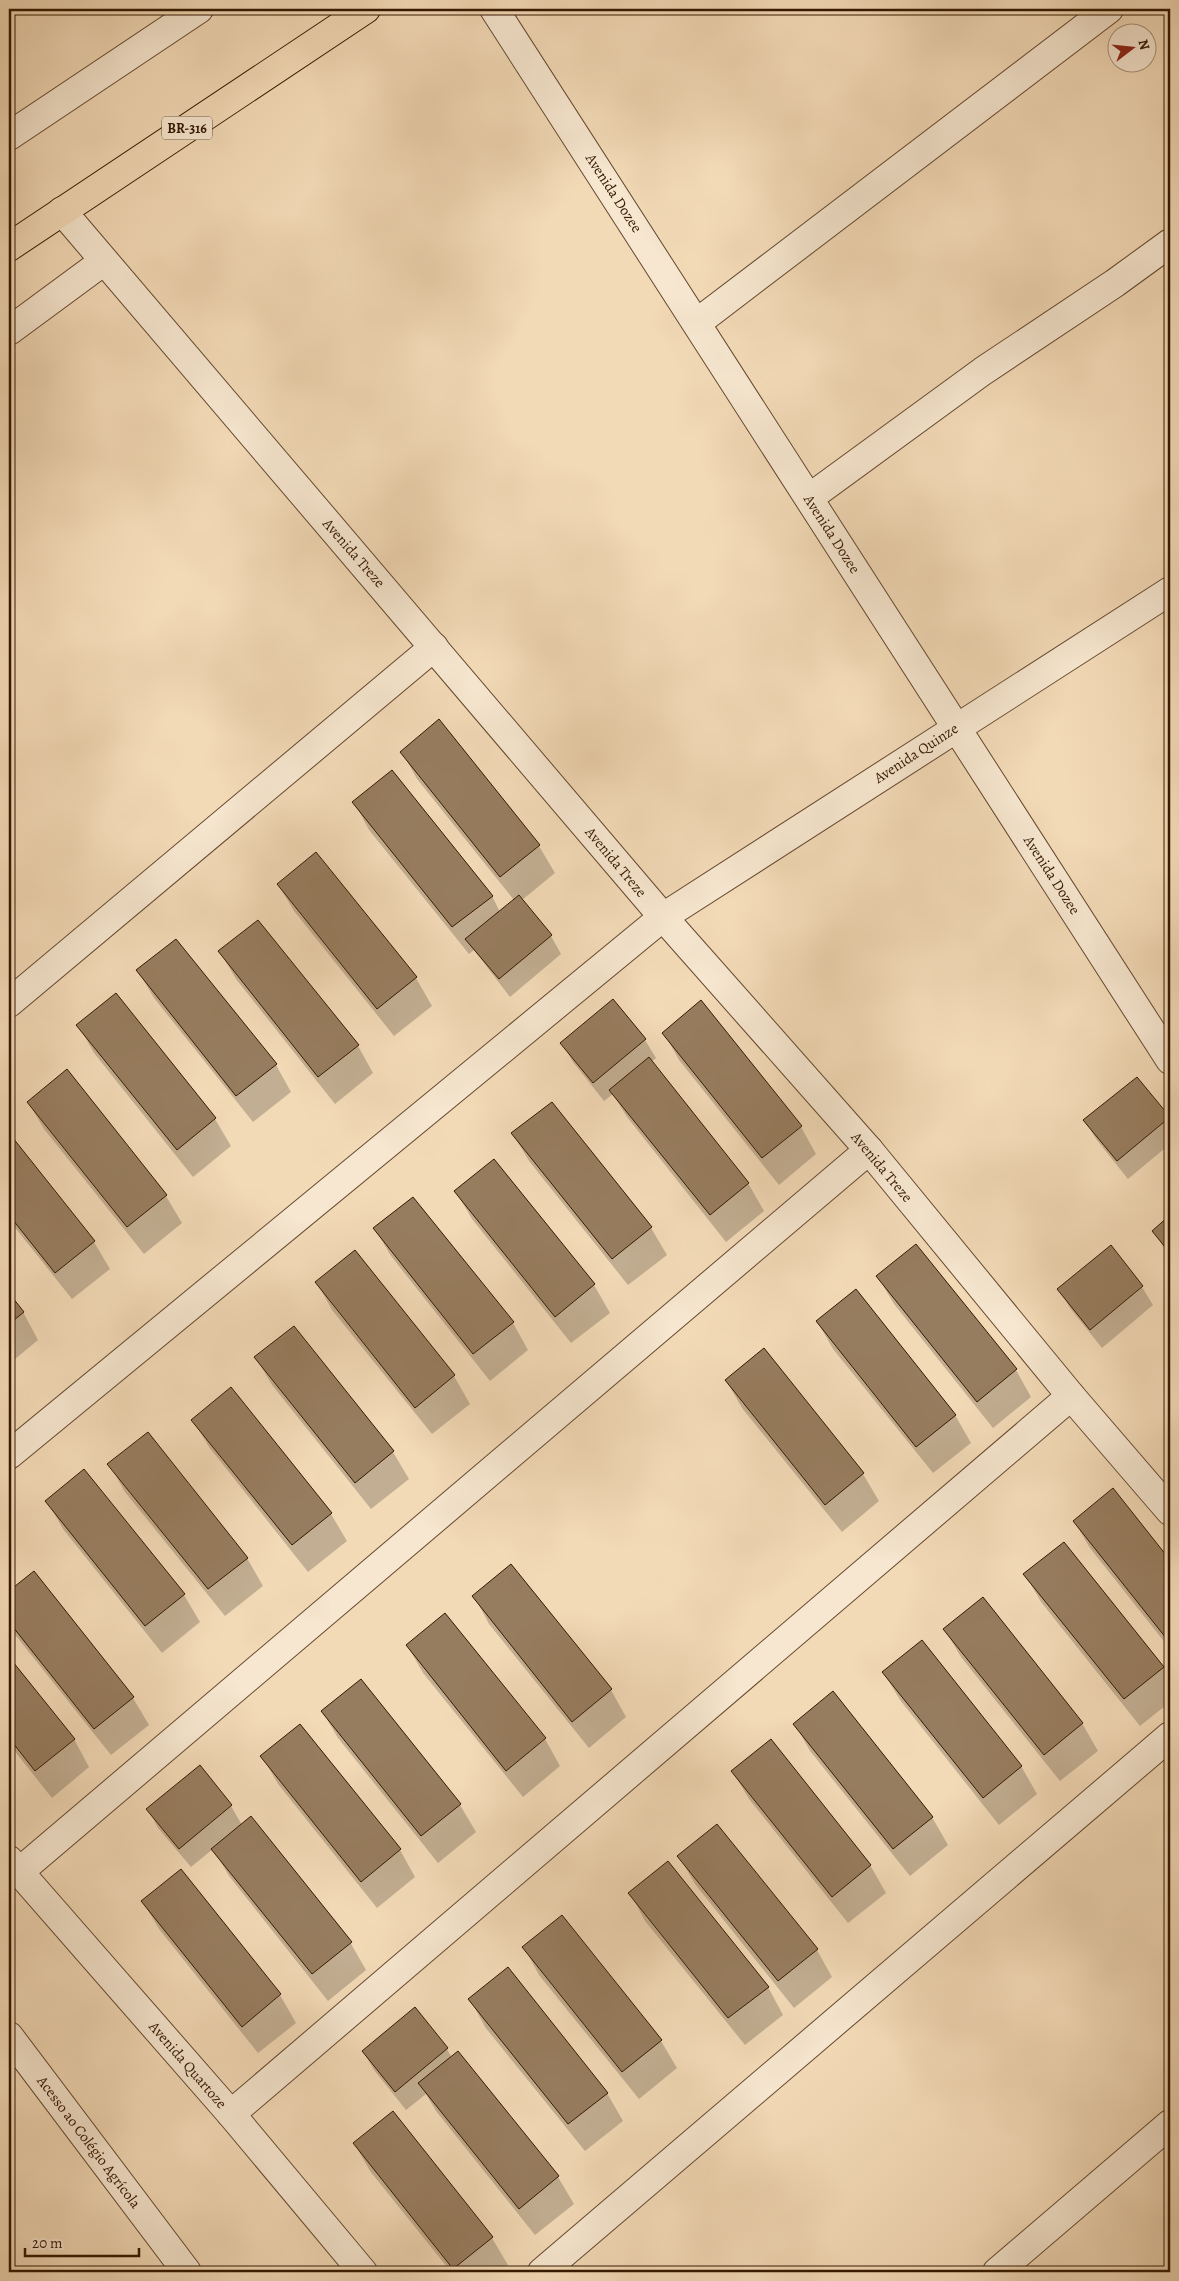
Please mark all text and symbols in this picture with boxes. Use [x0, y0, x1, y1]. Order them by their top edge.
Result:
north arrow [1106, 22, 1156, 72]
text: N [1133, 37, 1155, 52]
road number: BR-316 [162, 116, 212, 140]
street label: Avenida Dozee [580, 149, 647, 237]
street label: Avenida Dozee [798, 490, 865, 578]
street label: Avenida Treze [318, 513, 390, 592]
street label: Avenida Quinze [869, 718, 962, 788]
street label: Avenida Treze [580, 822, 651, 901]
street label: Avenida Dozee [1018, 831, 1085, 919]
street label: Avenida Treze [846, 1127, 917, 1206]
street label: Avenida Quartoze [144, 2016, 232, 2113]
street label: Acesso ao Colégio Agrícola [32, 2071, 145, 2212]
scale bar [25, 2226, 139, 2258]
text: 20 m [32, 2233, 63, 2253]

